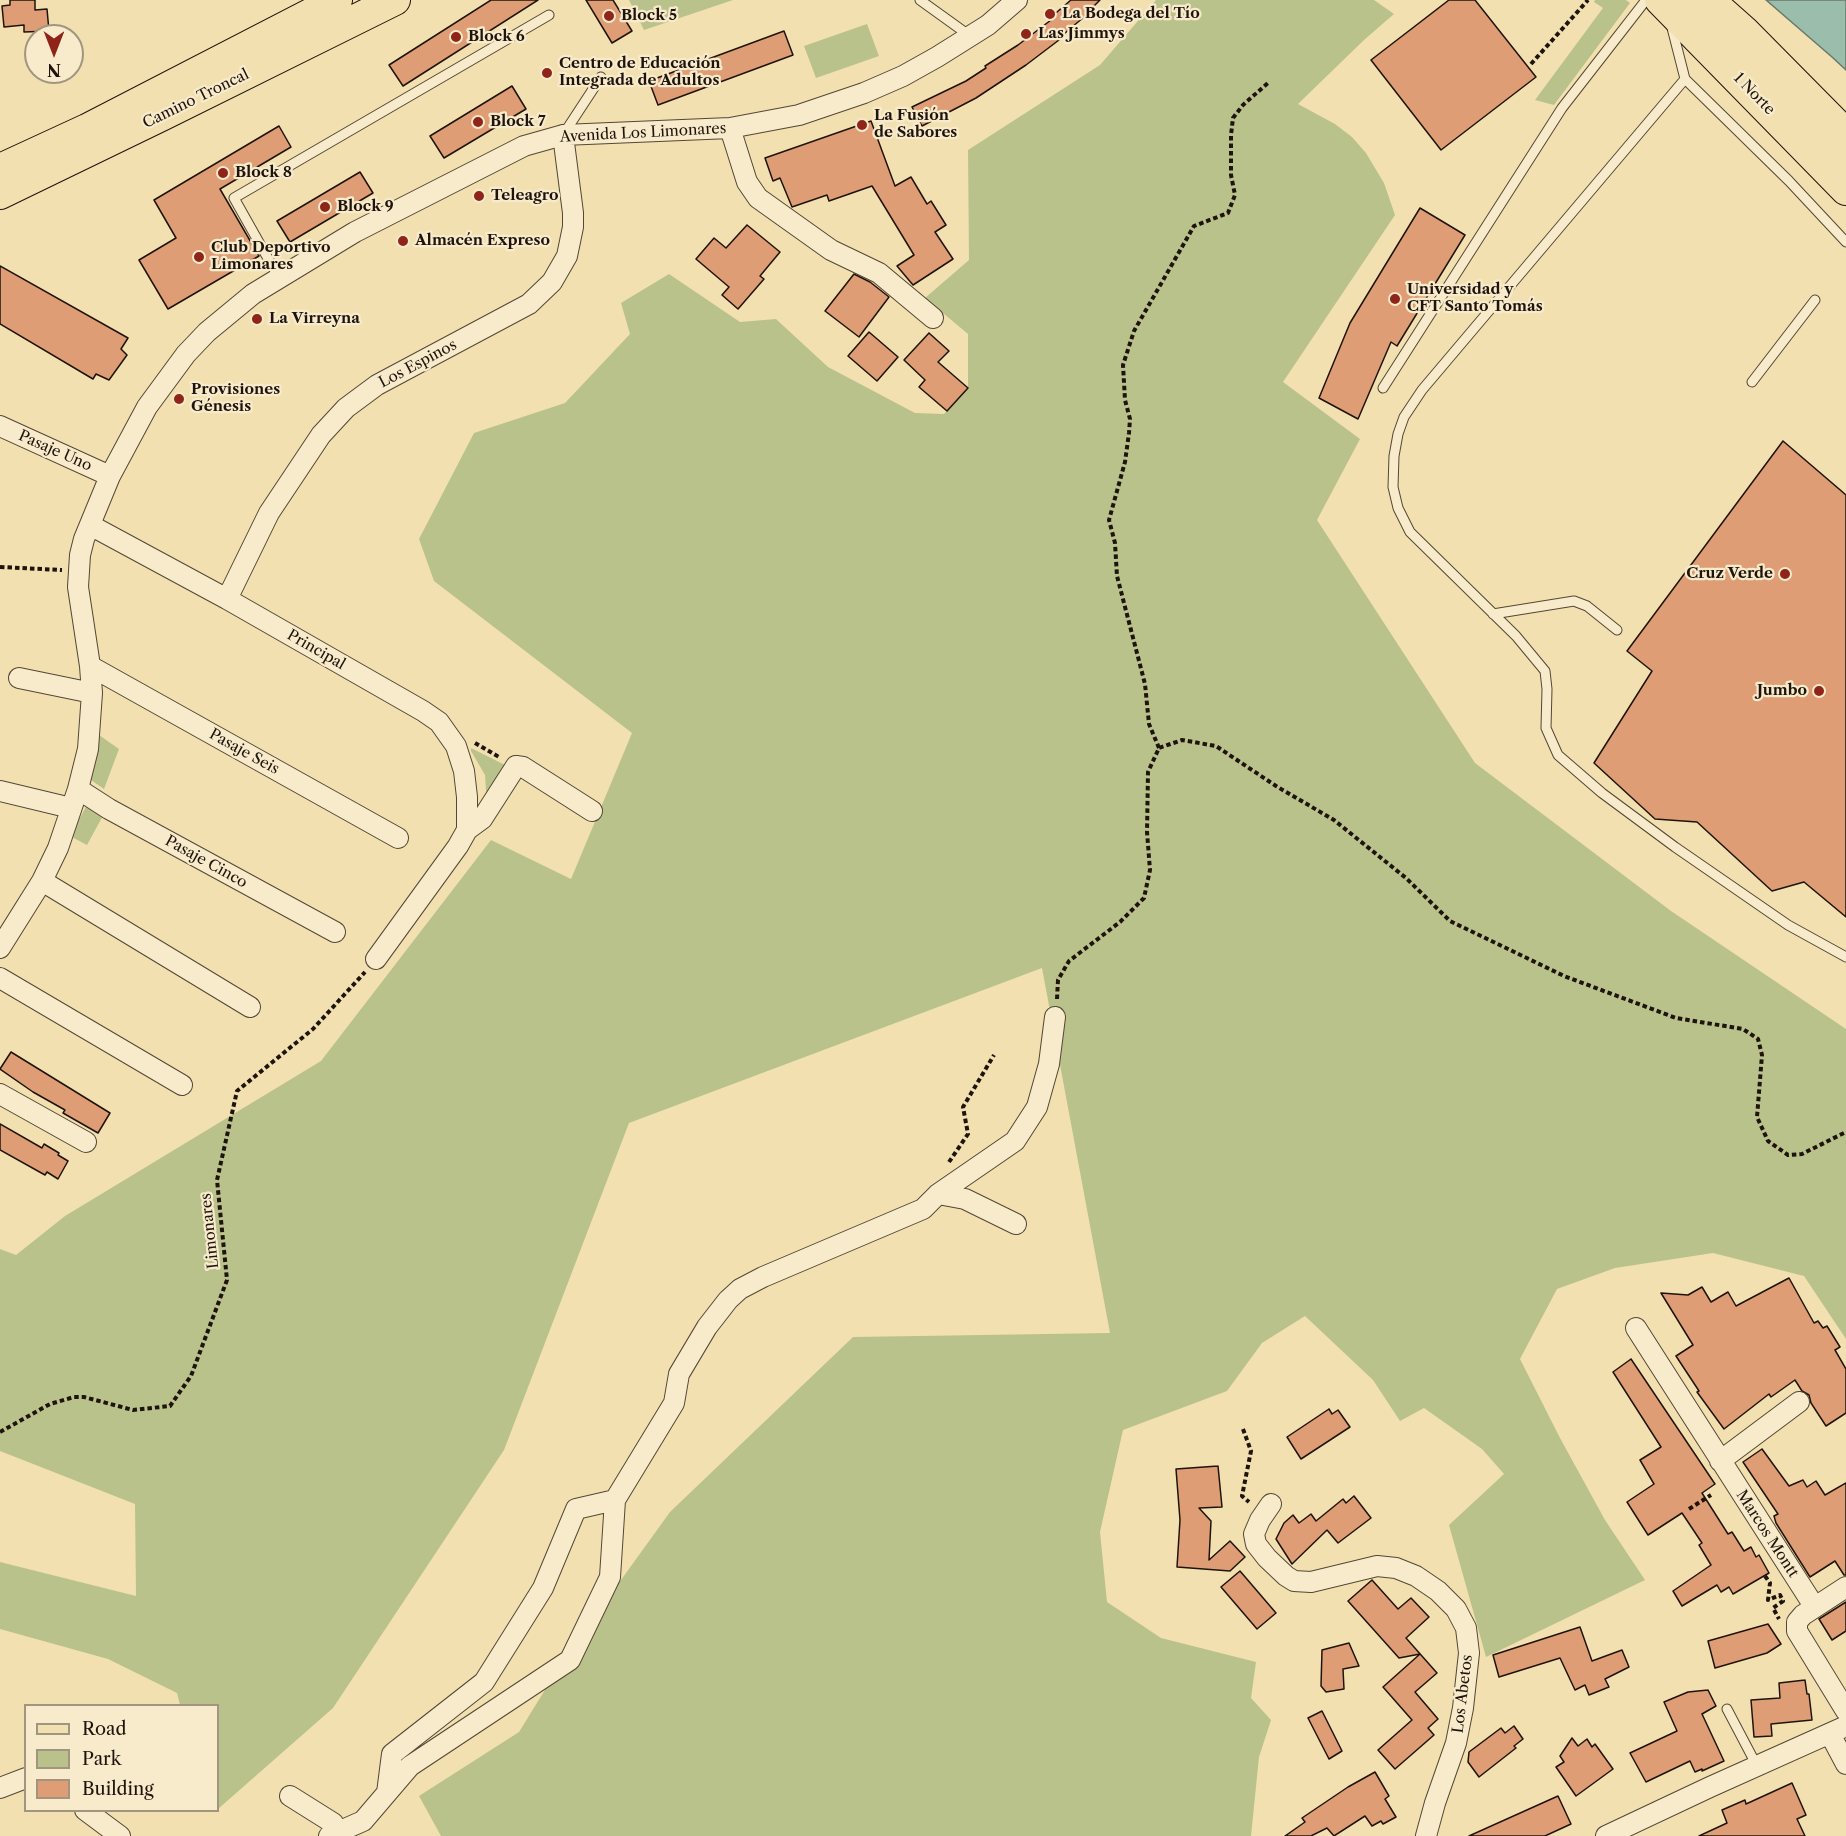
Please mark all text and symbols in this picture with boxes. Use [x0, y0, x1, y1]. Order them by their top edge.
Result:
place label: La Bodega del Tío [1062, 5, 1200, 23]
place label: Block 5 [621, 7, 677, 25]
marker: La Bodega del Tío [1043, 7, 1057, 21]
marker: Block 5 [602, 9, 616, 23]
north arrow [24, 24, 84, 84]
place label: Las Jimmys [1038, 25, 1125, 43]
marker: Las Jimmys [1019, 27, 1033, 41]
place label: Block 6 [468, 28, 525, 46]
marker: Block 6 [449, 30, 463, 44]
place label: Centro de Educación Integrada de Adultos [559, 55, 721, 90]
text: N [47, 60, 61, 80]
street label: Camino Troncal [140, 66, 252, 132]
marker: Centro de Educación Integrada de Adultos [540, 66, 554, 80]
street label: 1 Norte [1730, 69, 1778, 119]
place label: La Fusión de Sabores [874, 107, 957, 142]
place label: Block 7 [490, 113, 546, 131]
marker: Block 7 [471, 115, 485, 129]
marker: La Fusión de Sabores [855, 118, 869, 132]
street label: Avenida Los Limonares [559, 120, 727, 146]
place label: Block 8 [235, 164, 292, 182]
marker: Block 8 [216, 166, 230, 180]
place label: Teleagro [491, 187, 559, 205]
marker: Teleagro [472, 189, 486, 203]
place label: Block 9 [337, 198, 394, 216]
marker: Block 9 [318, 200, 332, 214]
place label: Almacén Expreso [415, 232, 550, 250]
marker: Almacén Expreso [396, 234, 410, 248]
place label: Club Deportivo Limonares [211, 239, 330, 274]
marker: Club Deportivo Limonares [192, 250, 206, 264]
place label: Universidad y CFT Santo Tomás [1407, 281, 1543, 316]
marker: Universidad y CFT Santo Tomás [1388, 292, 1402, 306]
place label: La Virreyna [269, 310, 360, 328]
marker: La Virreyna [250, 312, 264, 326]
street label: Los Espinos [376, 336, 460, 392]
place label: Provisiones Génesis [191, 381, 280, 416]
marker: Provisiones Génesis [172, 392, 186, 406]
street label: Pasaje Uno [15, 427, 95, 475]
place label: Cruz Verde [1686, 565, 1773, 583]
marker: Cruz Verde [1778, 567, 1792, 581]
street label: Principal [284, 626, 348, 674]
place label: Jumbo [1757, 682, 1807, 700]
marker: Jumbo [1812, 684, 1826, 698]
street label: Pasaje Seis [206, 725, 282, 779]
street label: Pasaje Cinco [162, 832, 250, 892]
street label: Limonares [197, 1192, 223, 1270]
street label: Marcos Montt [1732, 1487, 1802, 1581]
street label: Los Abetos [1449, 1654, 1477, 1734]
legend [24, 1704, 219, 1812]
text: Road [82, 1718, 127, 1740]
text: Park [82, 1748, 121, 1770]
text: Building [82, 1778, 154, 1800]

